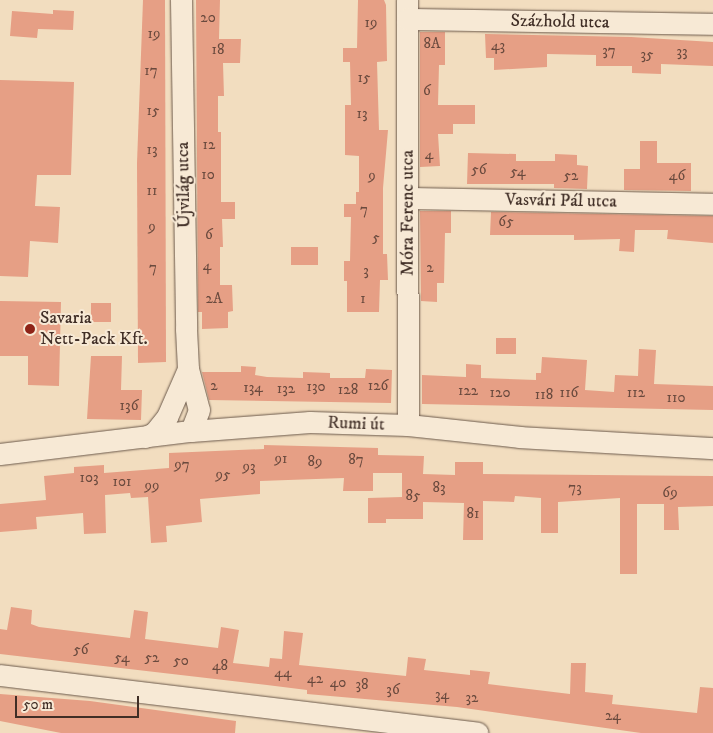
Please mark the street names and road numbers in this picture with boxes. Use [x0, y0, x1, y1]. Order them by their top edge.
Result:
street label: Százhold utca [510, 10, 610, 34]
street label: Újvilág utca [172, 142, 196, 228]
street label: Móra Ferenc utca [397, 150, 419, 276]
street label: Vasvári Pál utca [505, 189, 617, 213]
street label: Rumi út [327, 412, 385, 436]

